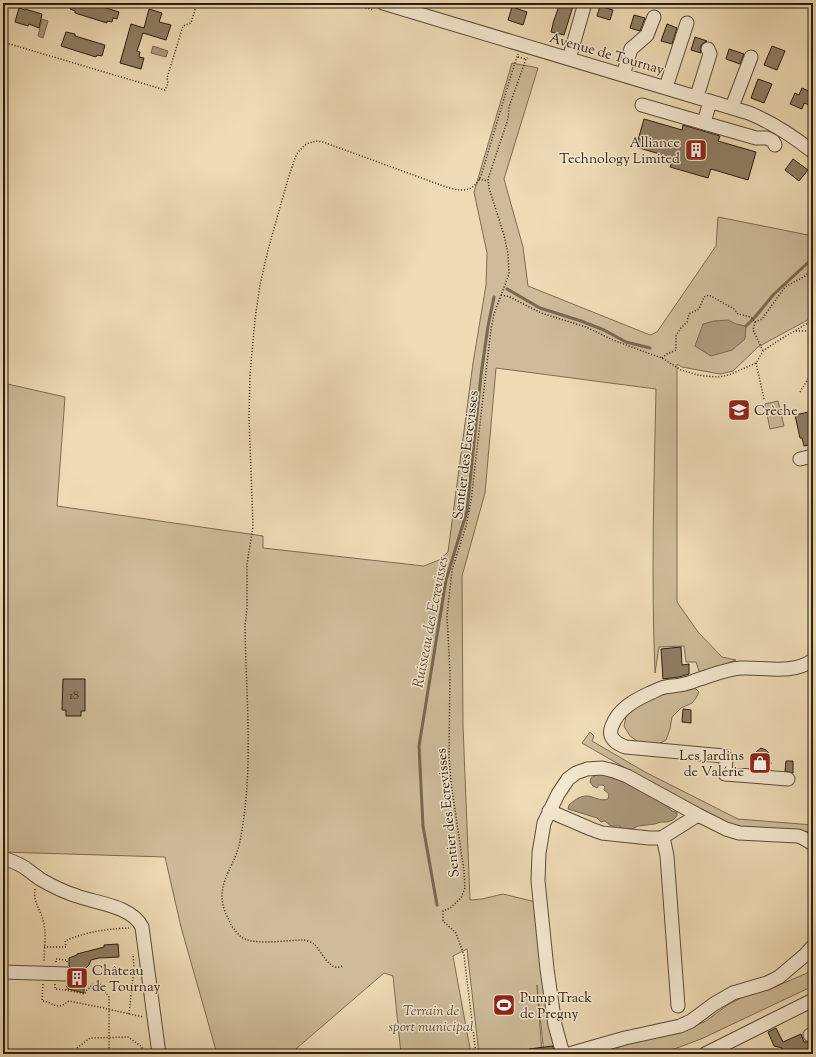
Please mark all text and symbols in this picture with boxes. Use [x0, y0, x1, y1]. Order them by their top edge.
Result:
street label: Avenue de Tournay [547, 29, 666, 81]
place label: Alliance Technology Limited [559, 134, 680, 170]
building icon: Alliance Technology Limited [683, 137, 709, 163]
street label: Sentier des Ecrevisses [449, 390, 485, 521]
school or university icon: Crèche [726, 397, 752, 423]
place label: Crèche [754, 402, 798, 422]
water label: Ruisseau des Ecrevisses [408, 555, 455, 690]
house number: 18 [69, 687, 79, 705]
street label: Sentier des Ecrevisses [432, 747, 466, 878]
place label: Les Jardins de Valérie [679, 747, 744, 783]
shop icon: Les Jardins de Valérie [747, 750, 773, 776]
place label: Château de Tournay [92, 962, 160, 998]
building icon: Château de Tournay [64, 965, 90, 991]
place label: Pump Track de Pregny [520, 989, 592, 1025]
sports icon: Pump Track de Pregny [491, 992, 517, 1018]
park label: Terrain de sport municipal [388, 1002, 474, 1038]

